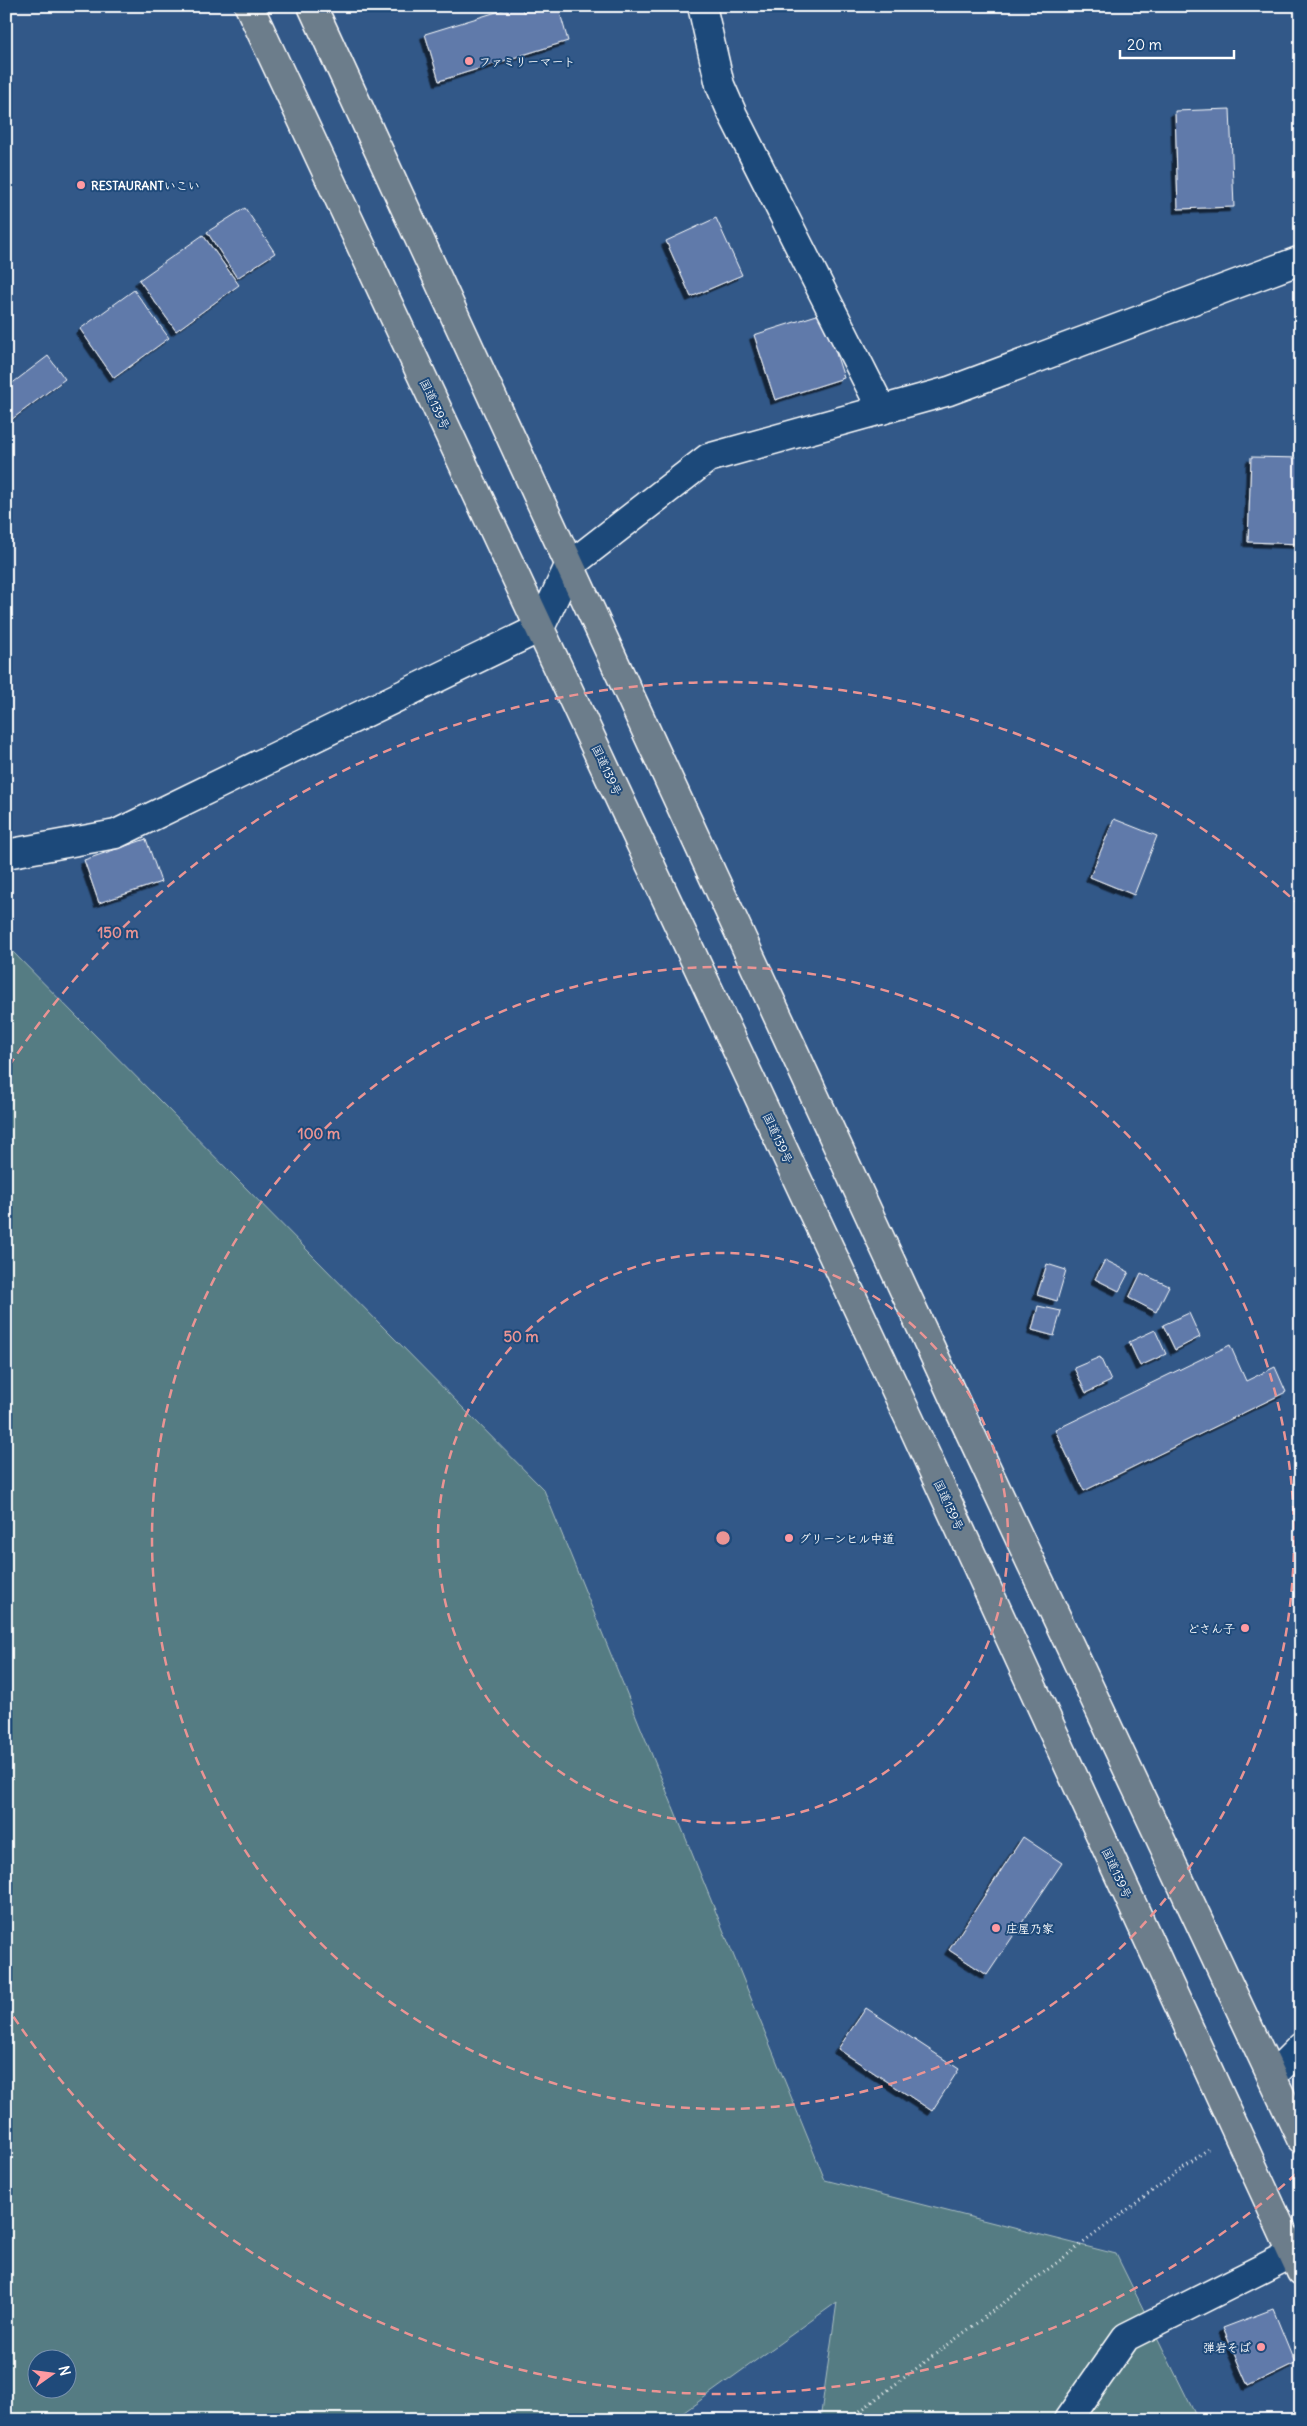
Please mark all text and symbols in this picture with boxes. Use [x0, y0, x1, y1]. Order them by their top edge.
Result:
scale bar [1120, 28, 1233, 60]
text: 20 m [1127, 35, 1162, 54]
place label: ファミリーマート [479, 54, 575, 69]
marker: ファミリーマート [463, 55, 475, 67]
place label: RESTAURANTいこい [91, 178, 200, 193]
marker: RESTAURANTいこい [75, 179, 87, 191]
street label: 国道139号 [417, 376, 453, 432]
street label: 国道139号 [589, 742, 625, 798]
text: 150 m [97, 923, 139, 942]
street label: 国道139号 [760, 1110, 796, 1166]
text: 100 m [298, 1124, 340, 1143]
text: 50 m [503, 1327, 539, 1346]
street label: 国道139号 [931, 1477, 967, 1533]
centre of rings [714, 1529, 732, 1547]
place label: グリーンヒル中道 [799, 1531, 895, 1546]
marker: グリーンヒル中道 [783, 1532, 795, 1544]
place label: どさん子 [1187, 1621, 1235, 1636]
marker: どさん子 [1239, 1622, 1251, 1634]
street label: 国道139号 [1099, 1845, 1135, 1901]
place label: 庄屋乃家 [1006, 1921, 1054, 1936]
marker: 庄屋乃家 [990, 1922, 1002, 1934]
place label: 弾岩そば [1203, 2340, 1251, 2355]
marker: 弾岩そば [1255, 2341, 1267, 2353]
north arrow [28, 2348, 78, 2398]
text: N [55, 2364, 75, 2378]

